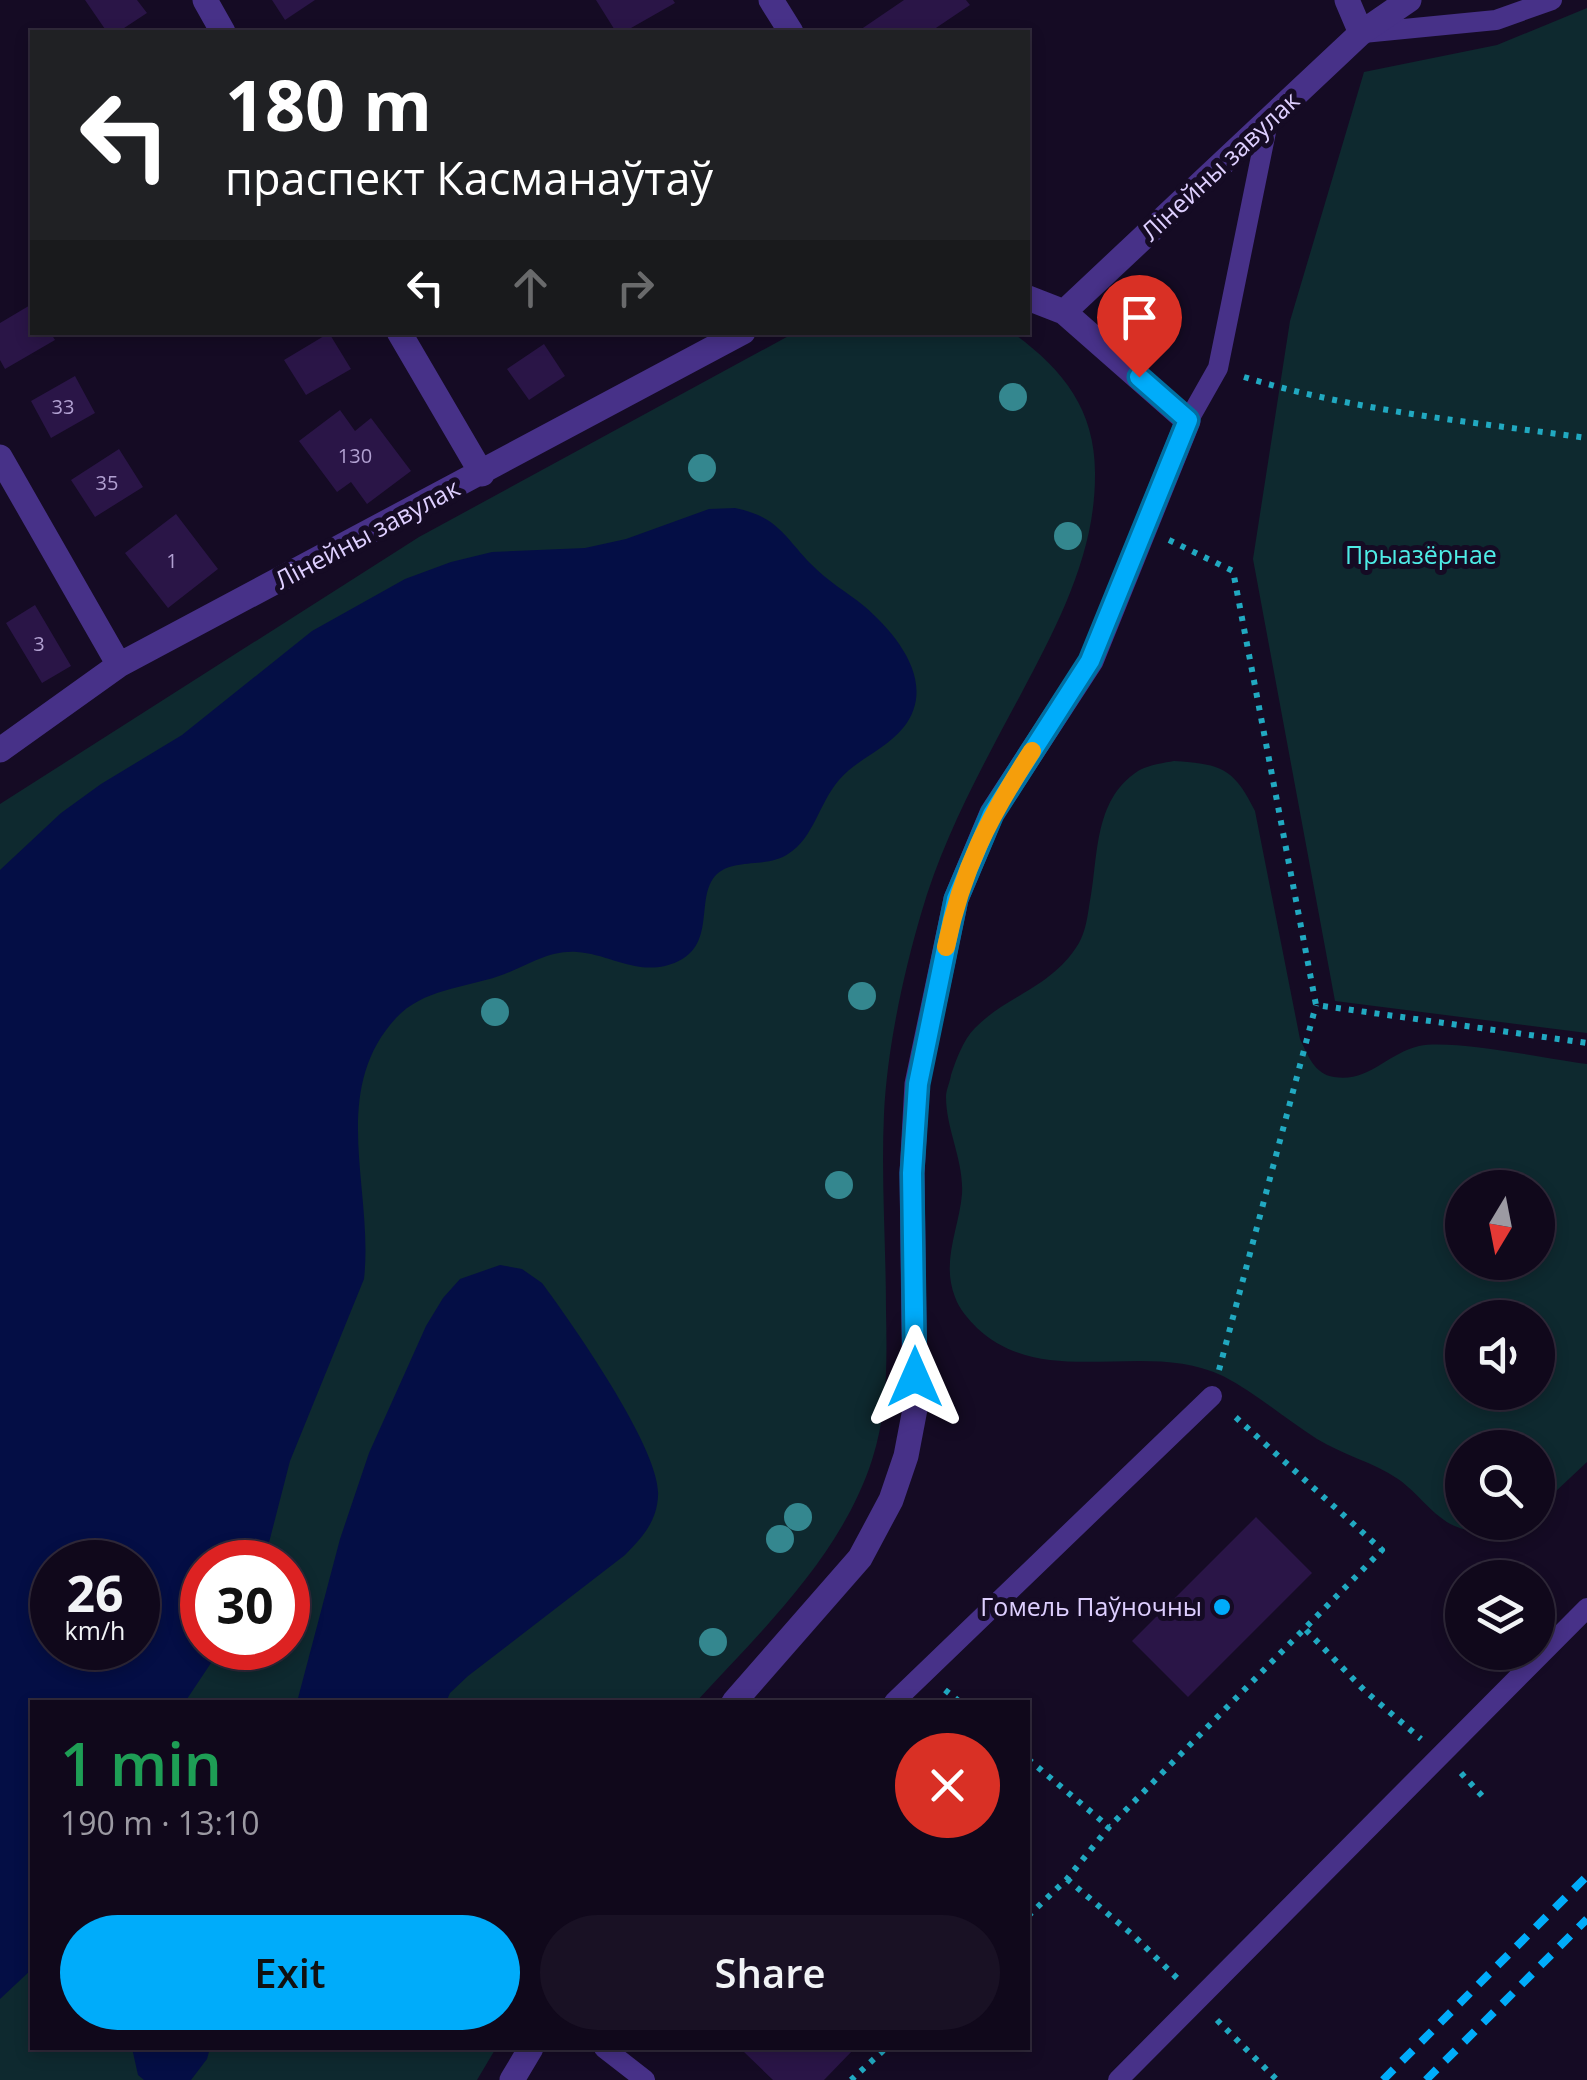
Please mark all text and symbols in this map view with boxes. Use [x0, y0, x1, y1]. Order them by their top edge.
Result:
text: 180 m [225, 56, 432, 152]
icon: left [60, 70, 190, 200]
street label: Лінейны завулак [1133, 83, 1306, 248]
text: праспект Касманаўтаў [225, 147, 713, 208]
icon: left [398, 260, 453, 315]
icon: ahead [503, 260, 558, 315]
icon: right [608, 260, 663, 315]
pin [1097, 275, 1182, 378]
icon: arrive [1112, 290, 1167, 345]
house number: 33 [52, 393, 74, 420]
house number: 130 [338, 442, 372, 469]
house number: 35 [96, 469, 118, 496]
street label: Лінейны завулак [268, 470, 465, 596]
park label: Прыазёрнае [1345, 537, 1497, 571]
house number: 1 [166, 547, 178, 574]
house number: 3 [33, 630, 45, 657]
north arrow [1445, 1170, 1555, 1280]
map controls [1445, 1170, 1555, 1670]
button: sound [1445, 1300, 1555, 1410]
position arrow [863, 1325, 967, 1429]
button: search [1445, 1430, 1555, 1540]
speed limit sign: 30 [180, 1540, 310, 1670]
text: 26 [66, 1559, 124, 1627]
button: layers [1445, 1560, 1555, 1670]
place label: Гомель Паўночны [980, 1589, 1202, 1623]
marker: Гомель Паўночны [1211, 1596, 1233, 1618]
text: km/h [65, 1613, 125, 1647]
text: 1 min [60, 1722, 222, 1804]
button: close [895, 1733, 1000, 1838]
text: 190 m · 13:10 [60, 1801, 259, 1844]
button: Exit [60, 1915, 520, 2030]
button: Share [540, 1915, 1000, 2030]

